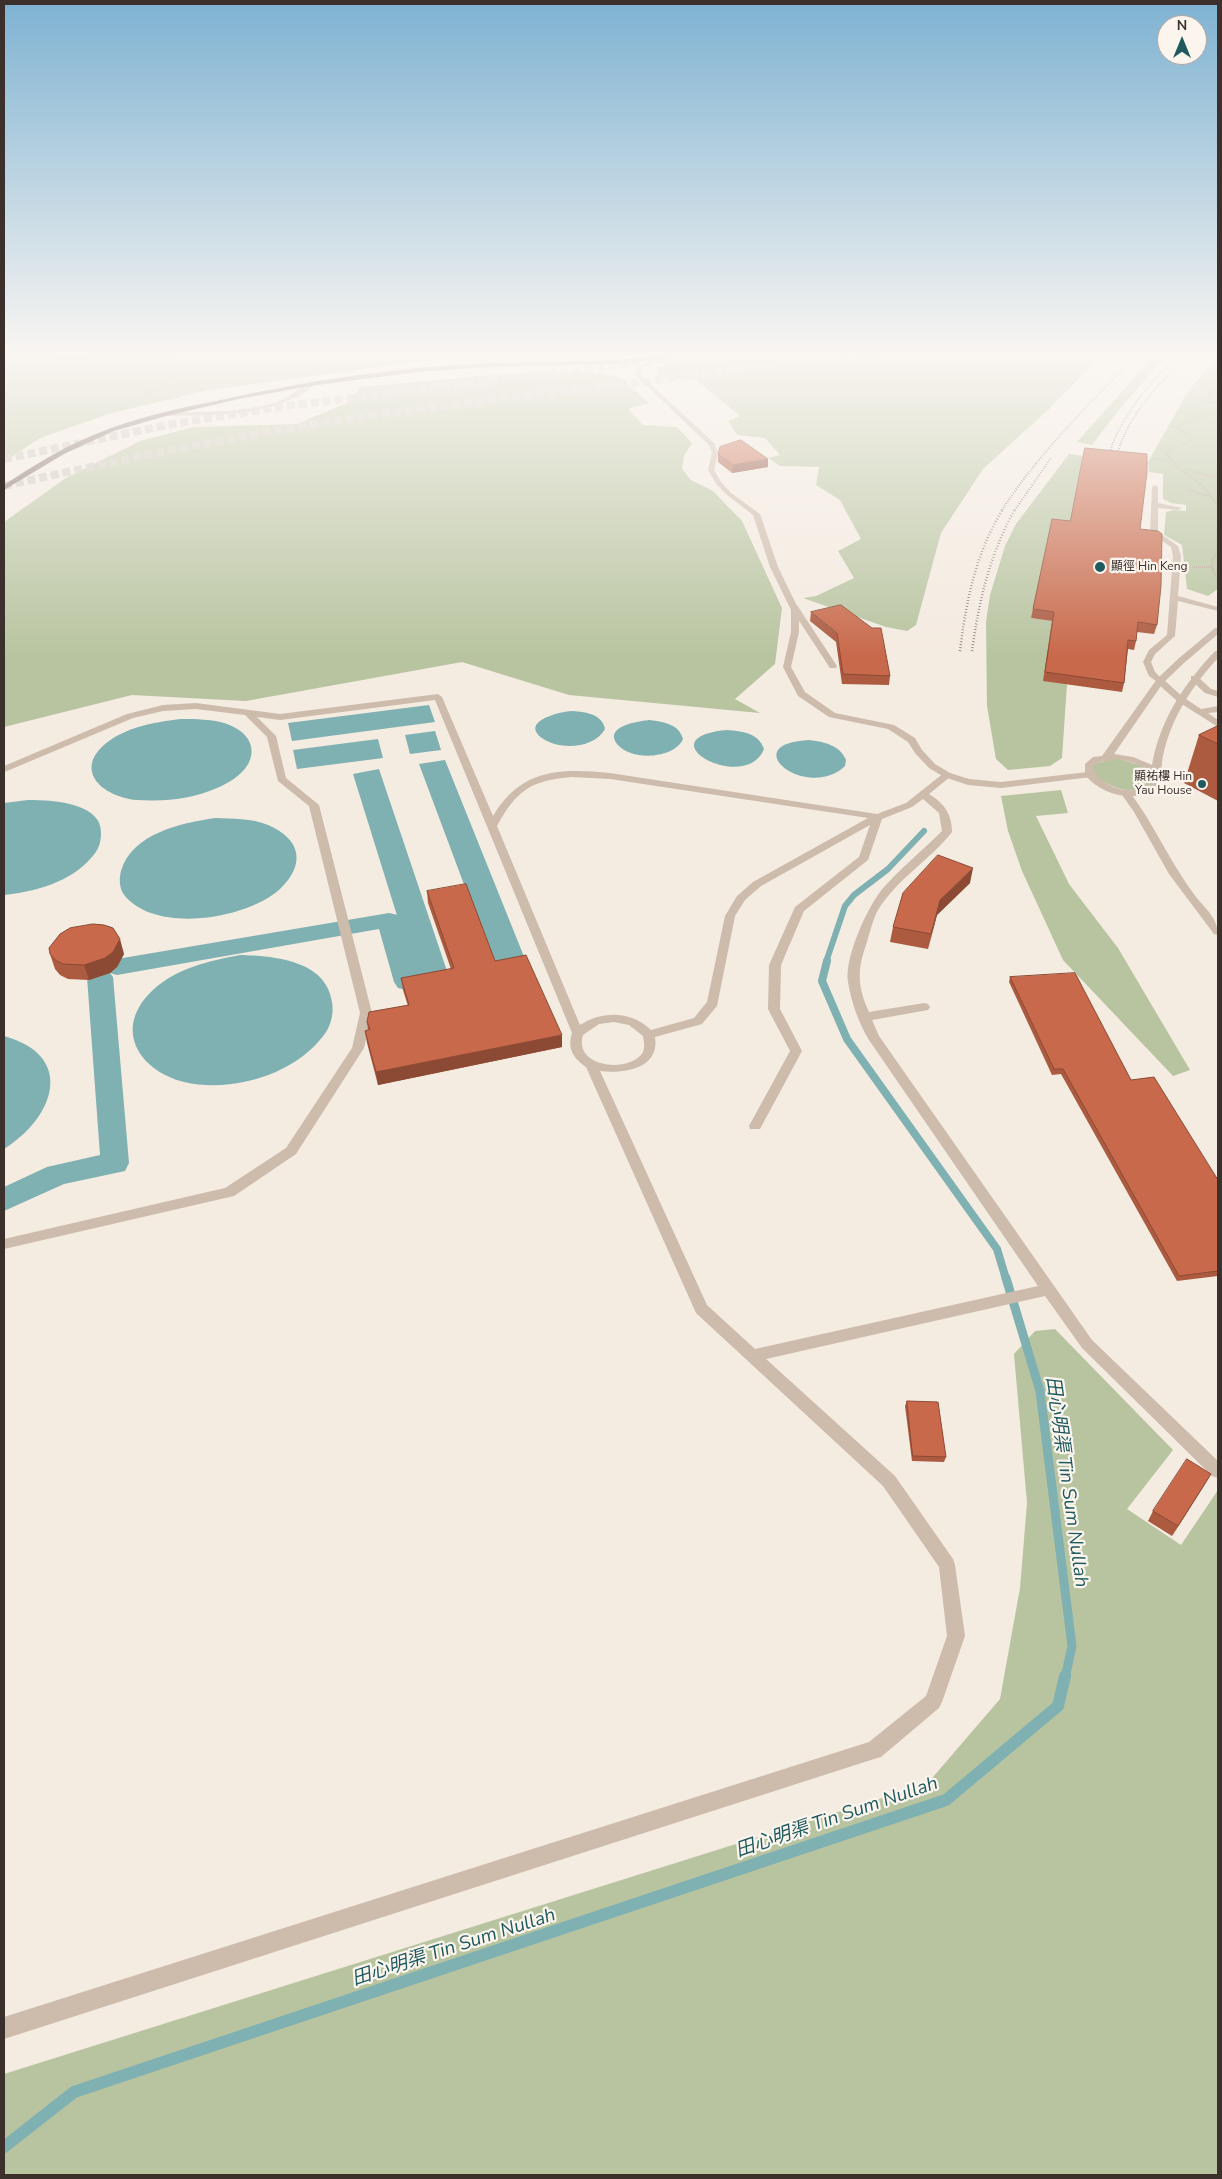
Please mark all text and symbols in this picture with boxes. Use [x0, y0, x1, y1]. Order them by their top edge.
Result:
north arrow [1157, 15, 1207, 65]
text: N [1177, 16, 1187, 35]
marker: 顯徑 Hin Keng [1093, 560, 1107, 574]
place label: 顯徑 Hin Keng [1111, 560, 1187, 574]
place label: 顯祐樓 Hin Yau House [1134, 770, 1192, 798]
marker: 顯祐樓 Hin Yau House [1196, 778, 1208, 790]
water label: 田心明渠 Tin Sum Nullah [1040, 1375, 1092, 1589]
water label: 田心明渠 Tin Sum Nullah [733, 1773, 941, 1863]
water label: 田心明渠 Tin Sum Nullah [349, 1904, 559, 1992]

